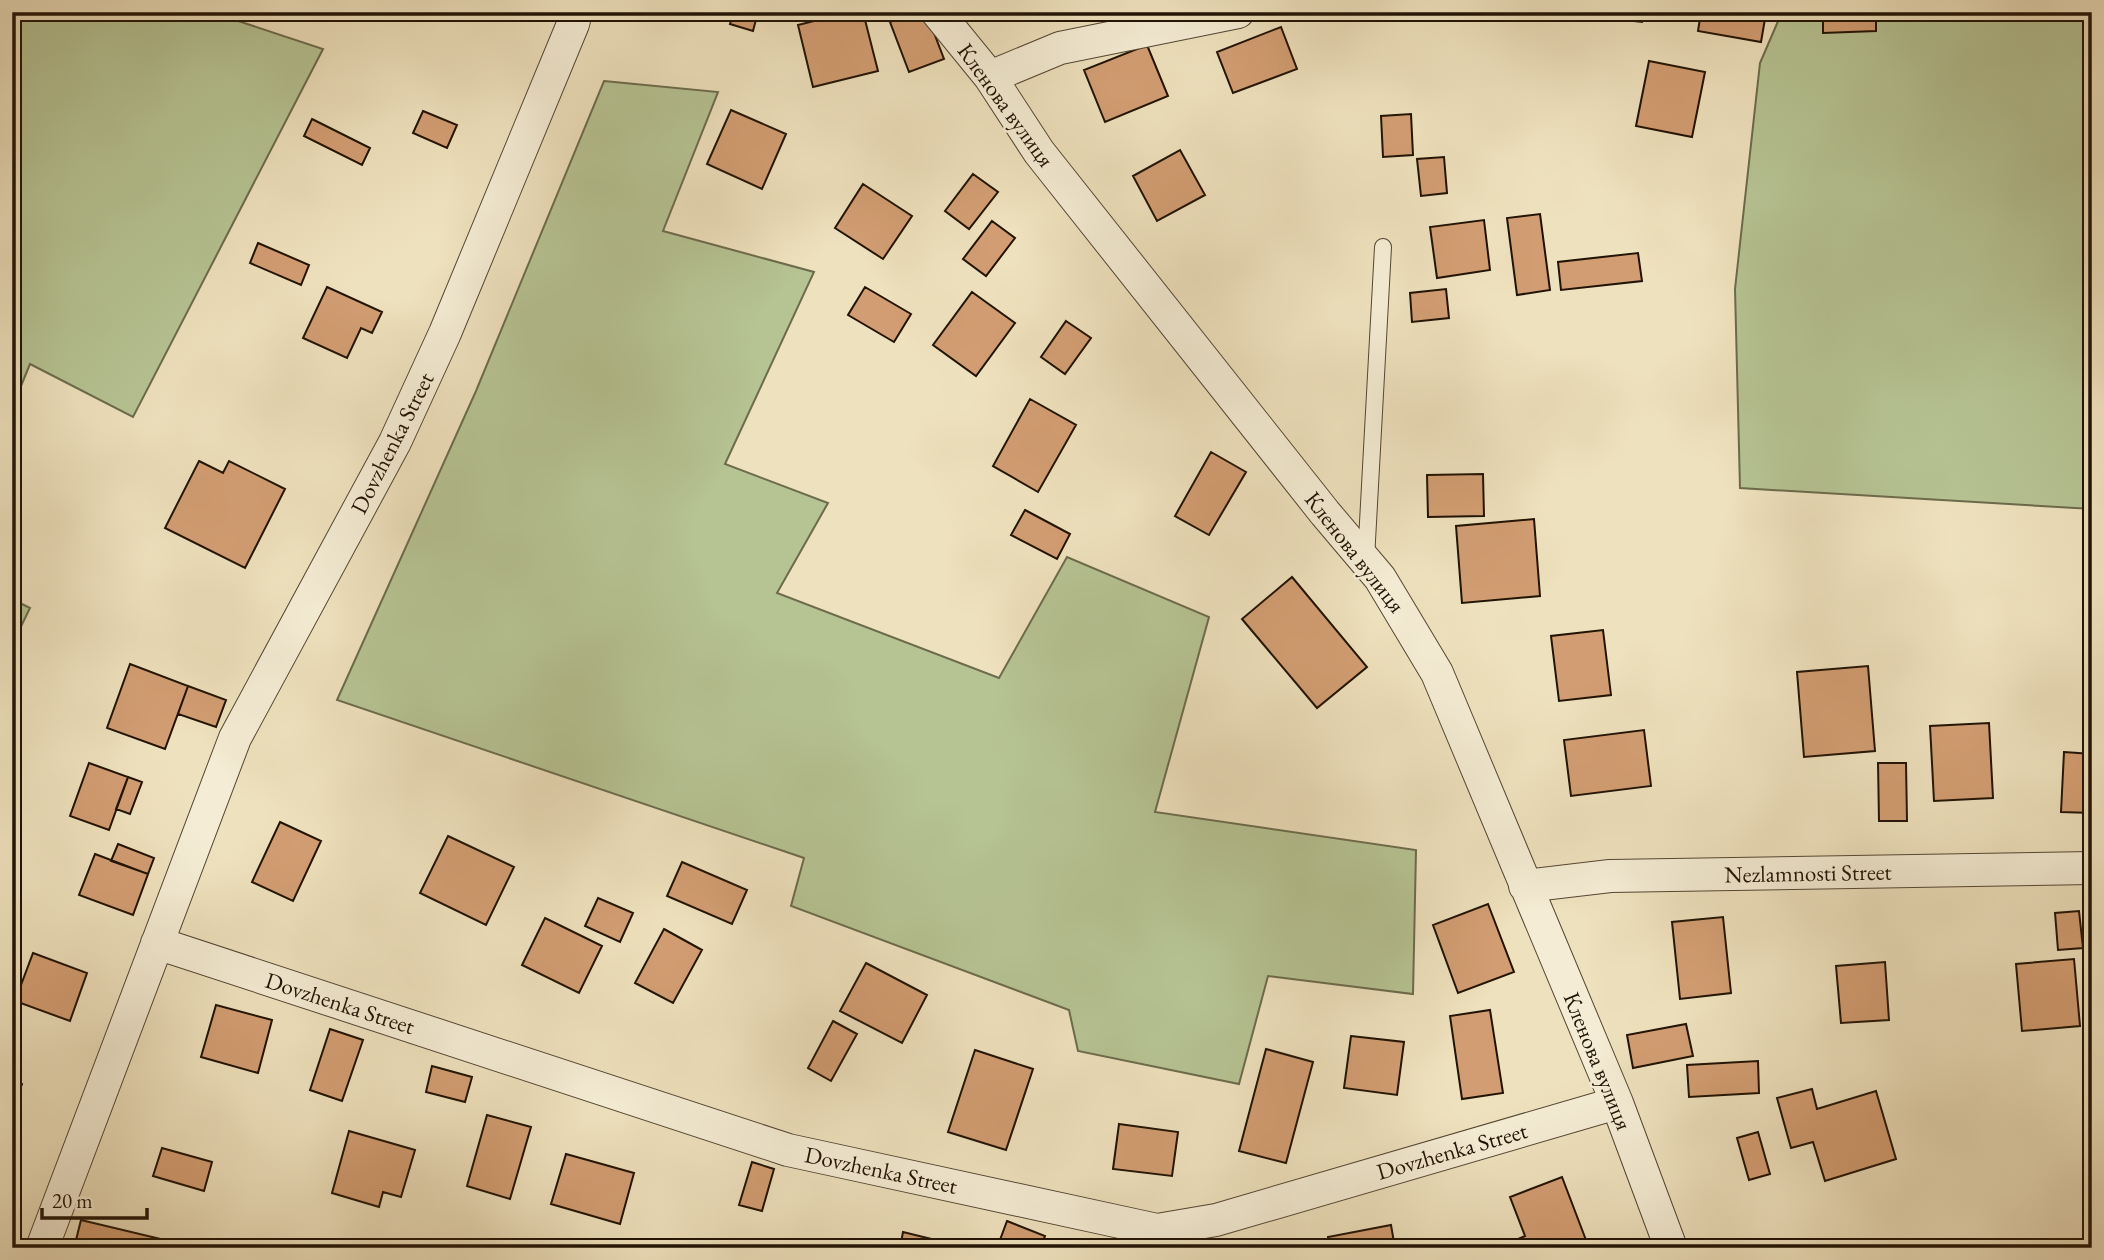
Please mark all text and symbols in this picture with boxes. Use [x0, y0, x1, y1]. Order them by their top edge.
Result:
street label: Кленова вулиця [951, 37, 1061, 173]
street label: Dovzhenka Street [343, 366, 441, 519]
street label: Кленова вулиця [1298, 485, 1412, 619]
street label: Nezlamnosti Street [1724, 857, 1893, 889]
street label: Dovzhenka Street [262, 965, 419, 1041]
street label: Кленова вулиця [1557, 988, 1639, 1134]
street label: Dovzhenka Street [1373, 1115, 1531, 1187]
street label: Dovzhenka Street [802, 1139, 961, 1201]
scale bar [42, 1176, 147, 1220]
text: 20 m [52, 1187, 93, 1214]

